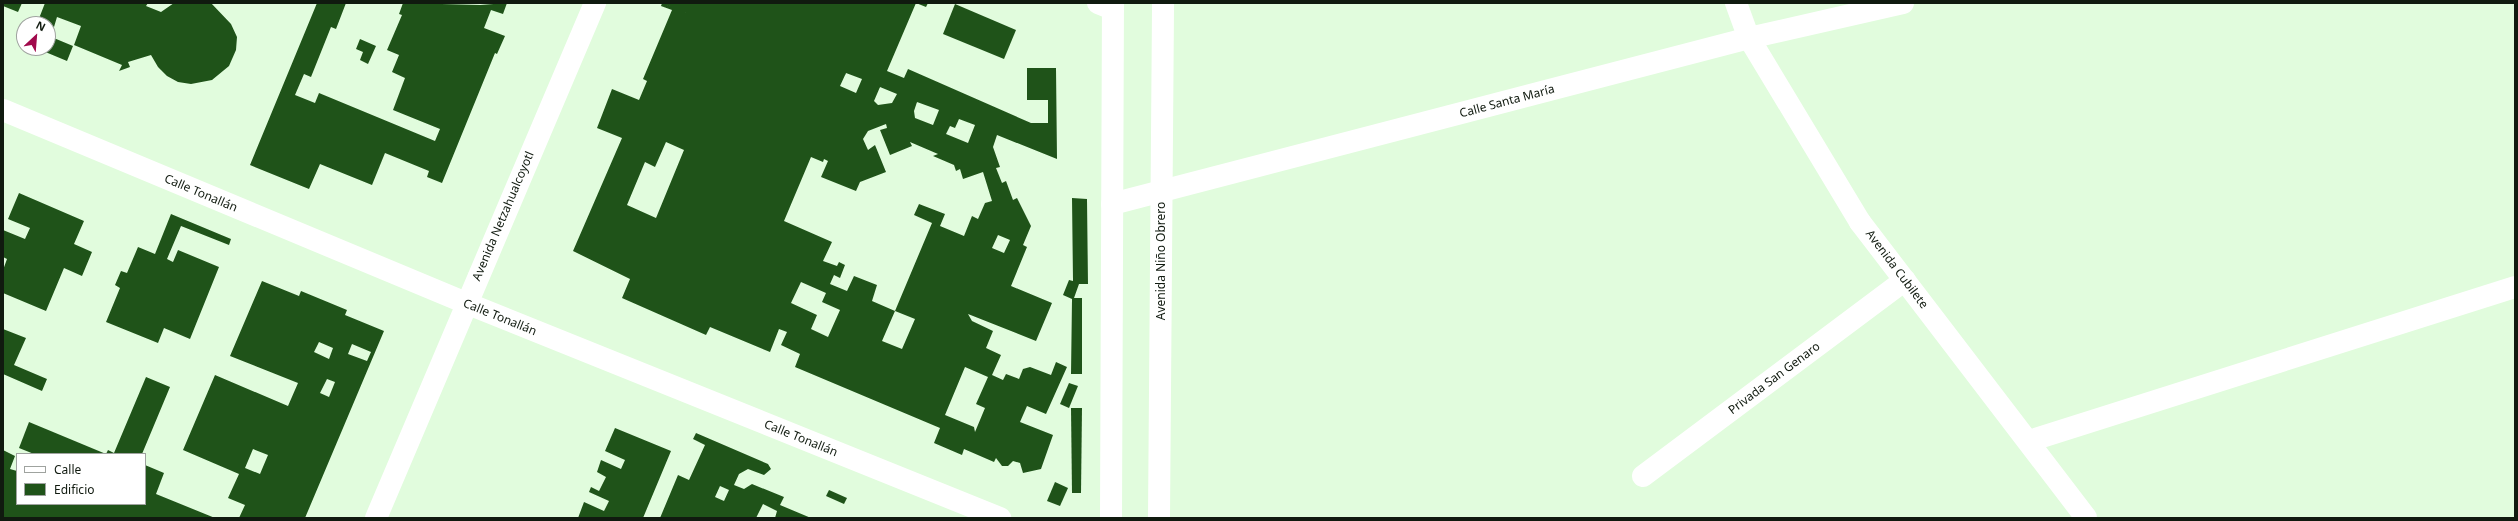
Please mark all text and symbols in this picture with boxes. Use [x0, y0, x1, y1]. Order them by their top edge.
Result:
north arrow [16, 16, 56, 56]
text: N [34, 17, 48, 34]
street label: Calle Santa María [1458, 81, 1556, 121]
street label: Avenida Netzahualcoyotl [469, 149, 537, 283]
street label: Calle Tonallán [162, 171, 240, 215]
street label: Avenida Niño Obrero [1154, 202, 1168, 320]
street label: Avenida Cubilete [1863, 227, 1931, 311]
street label: Calle Tonallán [461, 296, 539, 338]
street label: Privada San Genaro [1725, 339, 1823, 417]
street label: Calle Tonallán [762, 417, 840, 459]
legend [16, 453, 146, 505]
text: Calle [54, 461, 81, 478]
text: Edificio [54, 481, 95, 498]

